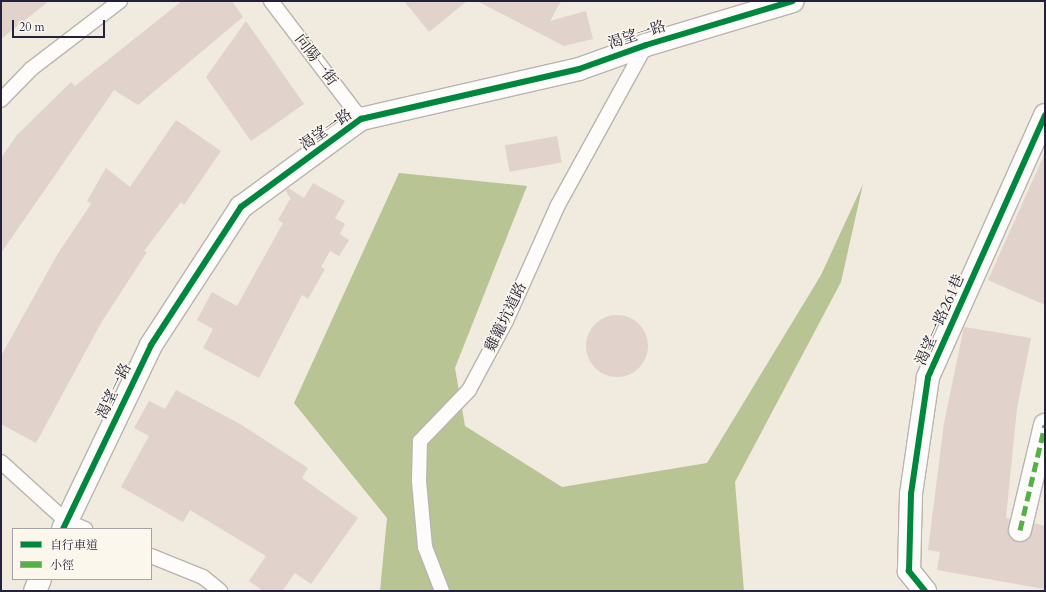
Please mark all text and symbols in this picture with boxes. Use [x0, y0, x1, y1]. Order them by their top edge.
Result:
scale bar [14, 12, 107, 38]
street label: 渴望一路 [606, 17, 668, 53]
text: 20 m [19, 19, 45, 35]
street label: 向陽一街 [291, 31, 341, 89]
street label: 渴望一路 [296, 105, 356, 155]
street label: 渴望一路261巷 [912, 272, 968, 368]
street label: 雞籠坑道路 [481, 279, 531, 355]
street label: 渴望一路 [93, 360, 135, 422]
legend [12, 528, 152, 580]
text: 自行車道 [50, 537, 98, 553]
text: 小徑 [50, 557, 74, 573]

